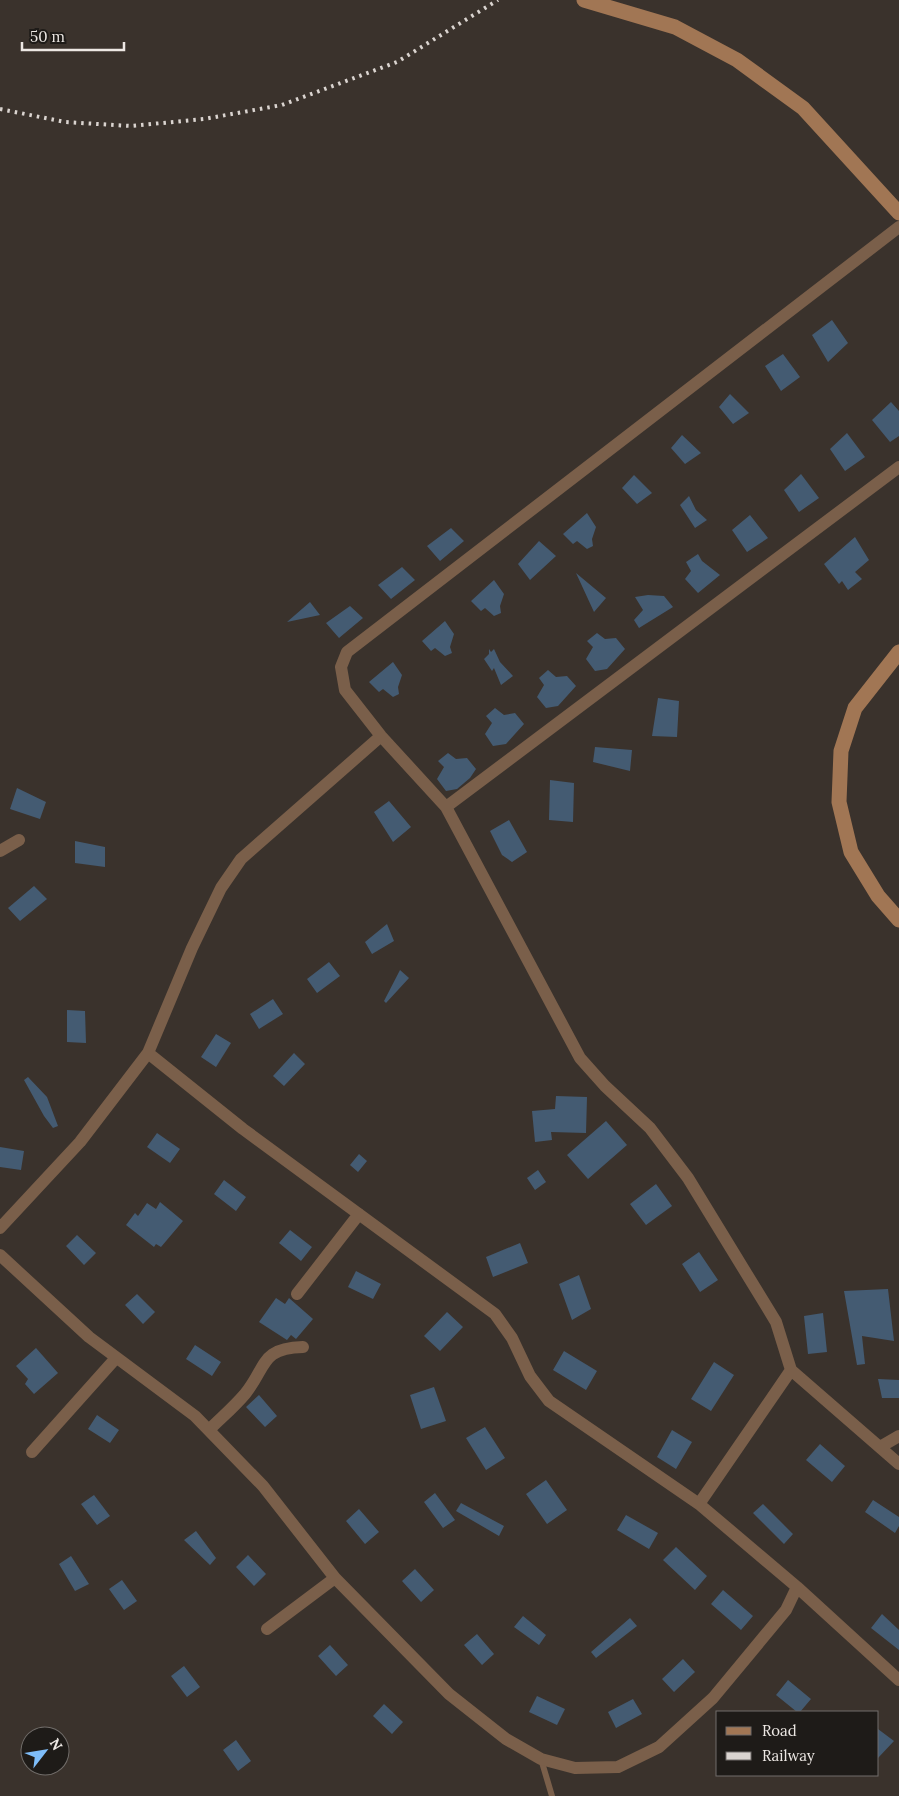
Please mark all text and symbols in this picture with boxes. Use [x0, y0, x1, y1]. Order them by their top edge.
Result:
scale bar [22, 20, 125, 52]
text: 50 m [30, 27, 65, 46]
legend [716, 1711, 879, 1776]
text: Road [762, 1721, 797, 1740]
north arrow [20, 1726, 70, 1776]
text: N [46, 1735, 67, 1754]
text: Railway [762, 1746, 815, 1765]

